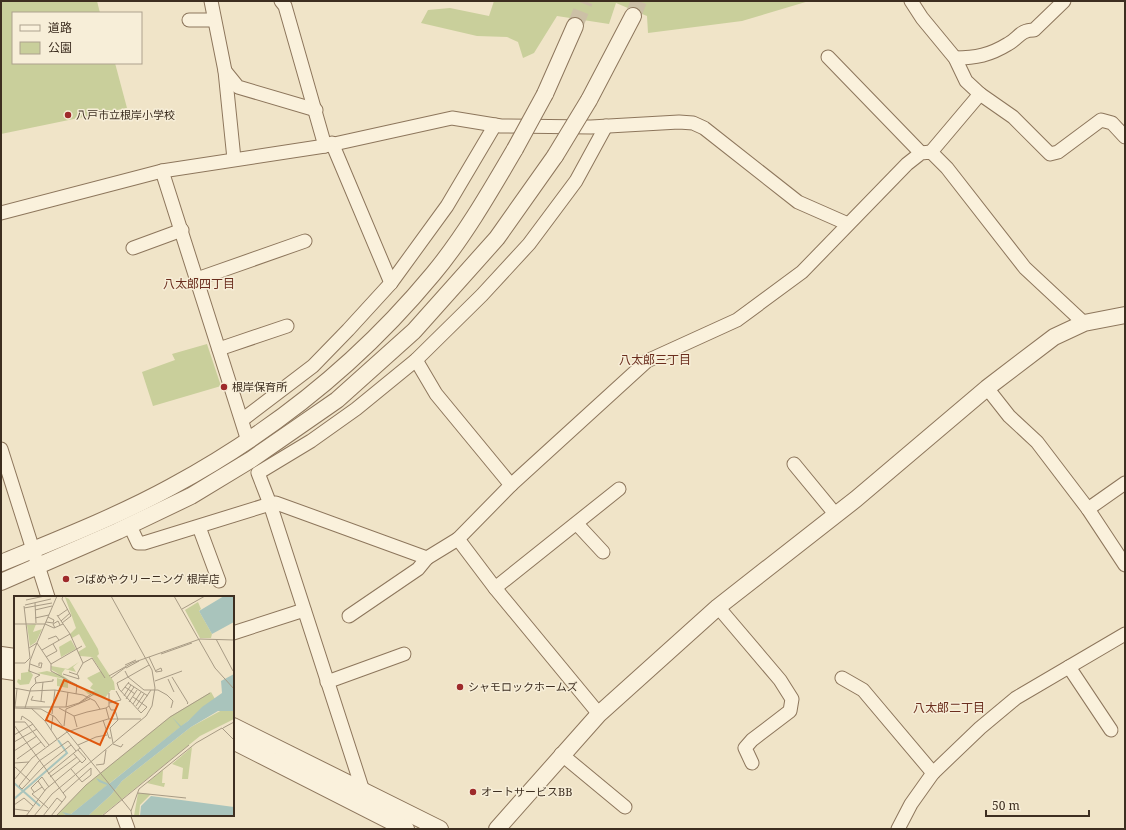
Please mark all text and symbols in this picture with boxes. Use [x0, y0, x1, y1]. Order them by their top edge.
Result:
legend [12, 12, 142, 64]
text: 道路 [48, 19, 72, 36]
text: 公園 [48, 39, 72, 56]
place label: 八戸市立根岸小学校 [76, 107, 175, 122]
marker: 八戸市立根岸小学校 [63, 110, 73, 120]
district label: 八太郎四丁目 [163, 275, 235, 292]
district label: 八太郎三丁目 [619, 351, 691, 368]
place label: 根岸保育所 [232, 379, 288, 394]
marker: 根岸保育所 [219, 382, 229, 392]
place label: つばめやクリーニング 根岸店 [74, 571, 220, 586]
marker: つばめやクリーニング 根岸店 [61, 574, 71, 584]
inset map [14, 596, 234, 816]
place label: シャモロックホームズ [468, 679, 578, 694]
marker: シャモロックホームズ [455, 682, 465, 692]
district label: 八太郎二丁目 [913, 699, 985, 716]
place label: オートサービスBB [481, 784, 572, 799]
marker: オートサービスBB [468, 787, 478, 797]
scale bar [986, 792, 1089, 818]
text: 50 m [992, 797, 1020, 814]

